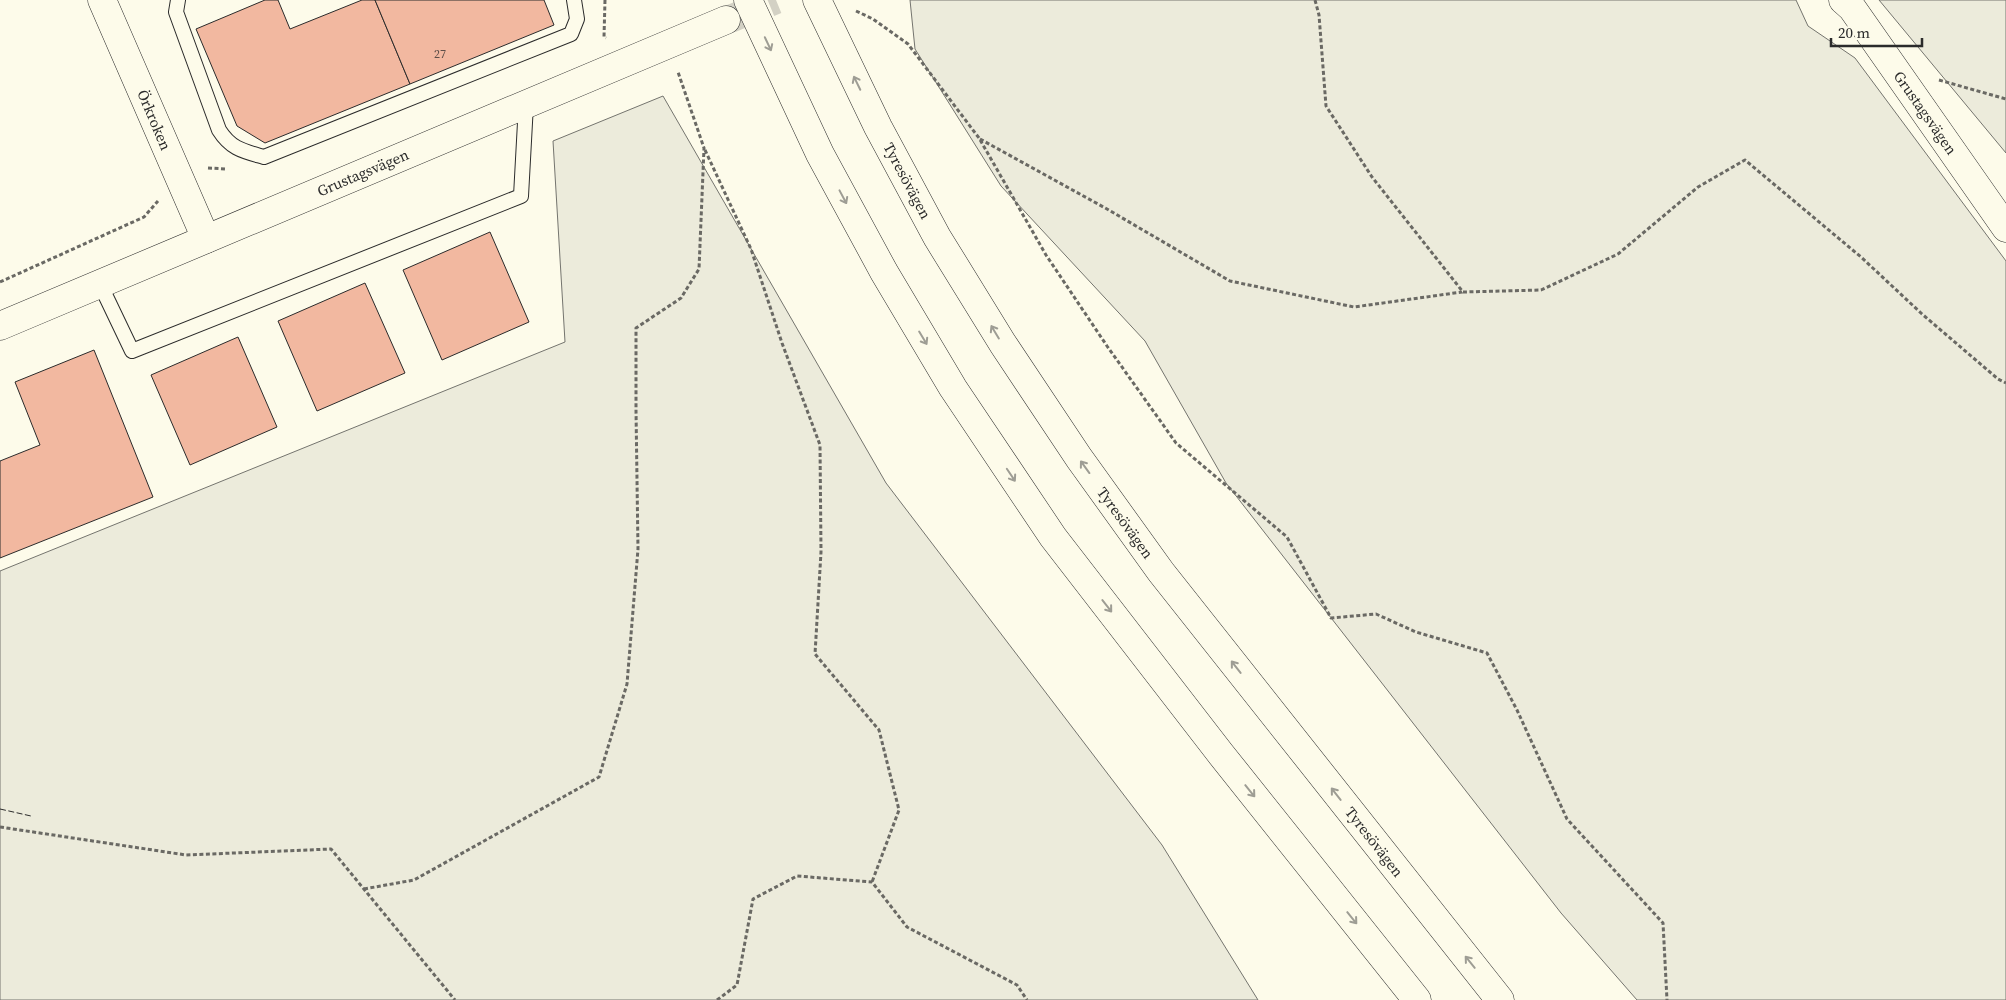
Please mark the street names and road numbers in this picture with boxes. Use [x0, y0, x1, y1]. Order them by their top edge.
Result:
street label: Grustagsvägen [1889, 67, 1962, 159]
street label: Örkroken [132, 86, 177, 153]
street label: Tyresövägen [878, 139, 936, 223]
street label: Grustagsvägen [314, 144, 412, 201]
street label: Tyresövägen [1092, 483, 1159, 563]
street label: Tyresövägen [1340, 802, 1409, 881]

